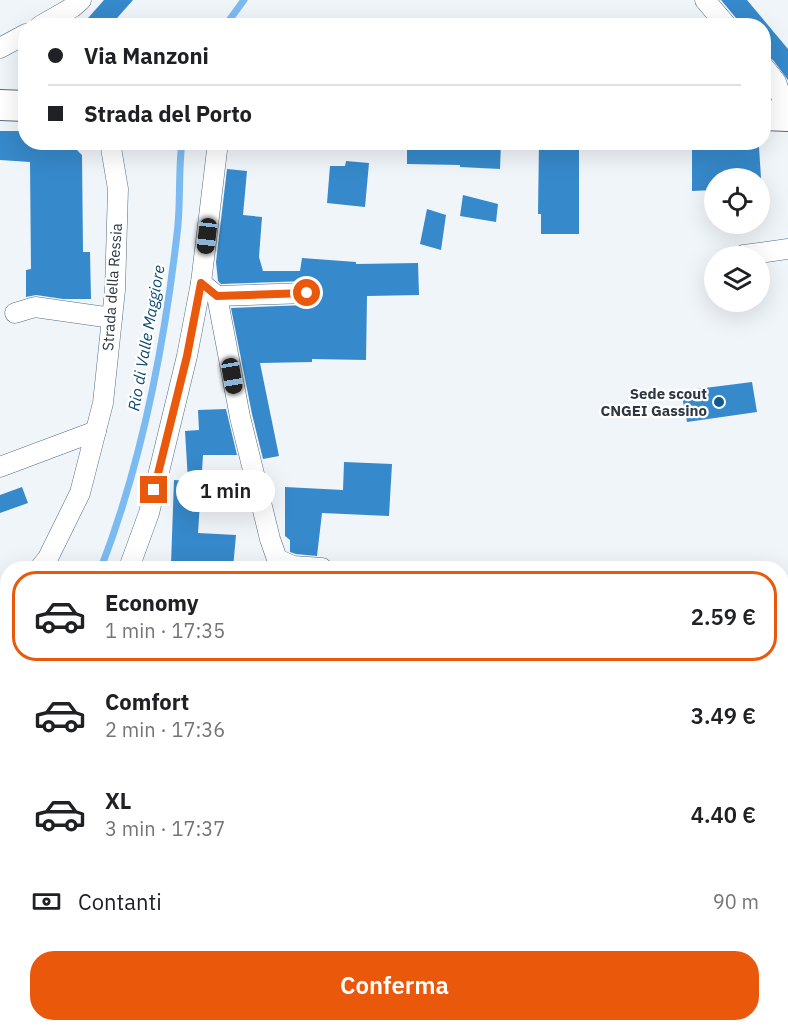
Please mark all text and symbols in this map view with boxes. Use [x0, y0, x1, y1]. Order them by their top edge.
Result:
text: Via Manzoni [84, 41, 209, 70]
text: Strada del Porto [84, 99, 252, 128]
map controls [704, 168, 770, 312]
button: locate [704, 168, 770, 234]
car [196, 217, 218, 255]
street label: Strada della Ressia [98, 222, 126, 352]
button: layers [704, 246, 770, 312]
water label: Rio di Valle Maggiore [123, 263, 169, 413]
route start [293, 279, 320, 306]
car [220, 357, 244, 395]
place label: Sede scout CNGEI Gassino [600, 384, 707, 420]
marker: Sede scout CNGEI Gassino [712, 395, 726, 409]
callout: 1 min [175, 469, 274, 511]
route end [140, 476, 167, 503]
text: 1 min [200, 477, 251, 504]
text: Economy [105, 588, 199, 617]
icon: car [33, 589, 87, 643]
text: 2.59 € [691, 602, 756, 631]
text: 1 min · 17:35 [105, 617, 225, 644]
text: Comfort [105, 687, 189, 716]
icon: car [33, 688, 87, 742]
text: 3.49 € [691, 701, 756, 730]
text: 2 min · 17:36 [105, 716, 225, 743]
text: XL [105, 786, 131, 815]
icon: car [33, 787, 87, 841]
text: 4.40 € [691, 800, 756, 829]
text: 3 min · 17:37 [105, 815, 225, 842]
icon: cash [30, 885, 63, 918]
text: Contanti [78, 887, 162, 916]
text: 90 m [713, 888, 759, 915]
button: Conferma [30, 951, 759, 1020]

